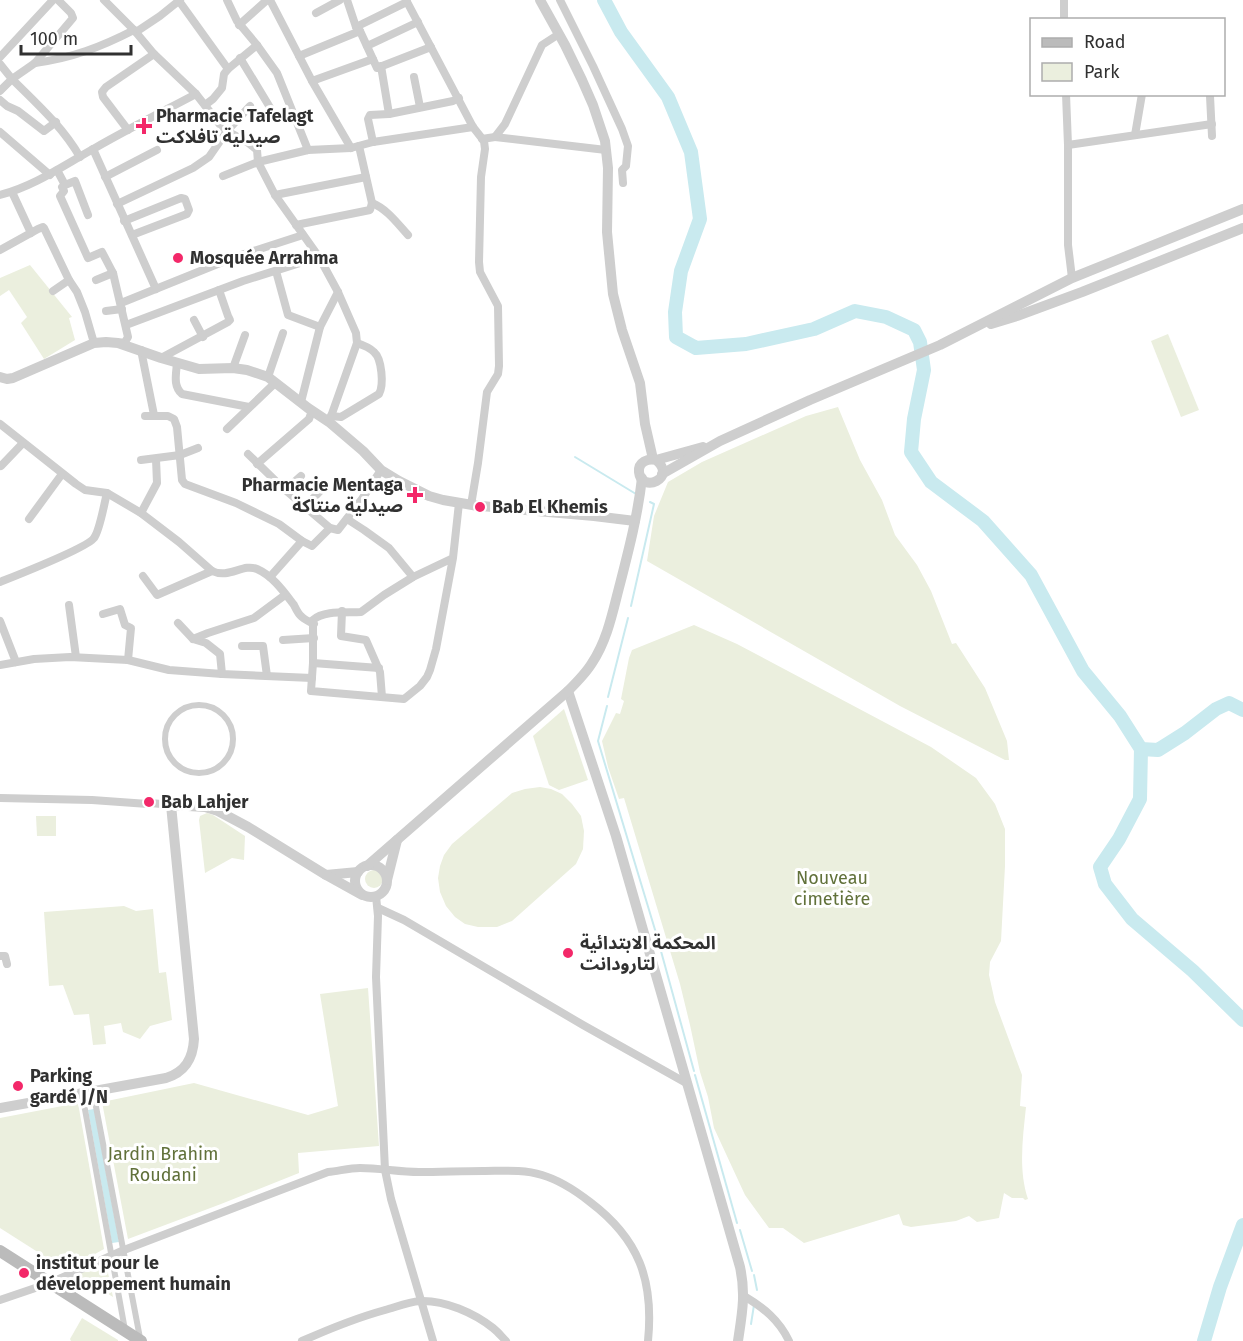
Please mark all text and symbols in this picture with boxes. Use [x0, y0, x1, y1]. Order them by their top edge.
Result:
scale bar [21, 18, 130, 56]
legend [1030, 18, 1225, 96]
text: 100 m [30, 28, 78, 50]
text: Road [1084, 31, 1126, 53]
text: Park [1084, 61, 1120, 83]
place label: Pharmacie Tafelagt صيدلية تافلاكت [156, 105, 315, 148]
marker: Pharmacie Tafelagt صيدلية تافلاكت [137, 119, 151, 133]
place label: Mosquée Arrahma [190, 247, 338, 269]
marker: Mosquée Arrahma [171, 251, 185, 265]
place label: Pharmacie Mentaga صيدلية منتاكة [242, 474, 403, 517]
marker: Pharmacie Mentaga صيدلية منتاكة [408, 488, 422, 502]
place label: Bab El Khemis [492, 496, 608, 518]
marker: Bab El Khemis [473, 500, 487, 514]
place label: Bab Lahjer [161, 791, 249, 813]
marker: Bab Lahjer [142, 795, 156, 809]
park label: Nouveau cimetière [794, 867, 870, 910]
place label: المحكمة الابتدائية لتارودانت [580, 932, 716, 975]
marker: المحكمة الابتدائية لتارودانت [561, 946, 575, 960]
place label: Parking gardé J/N [30, 1065, 108, 1108]
marker: Parking gardé J/N [11, 1079, 25, 1093]
park label: Jardin Brahim Roudani [108, 1143, 218, 1186]
place label: institut pour le développement humain [36, 1252, 231, 1295]
marker: institut pour le développement humain [17, 1266, 31, 1280]

